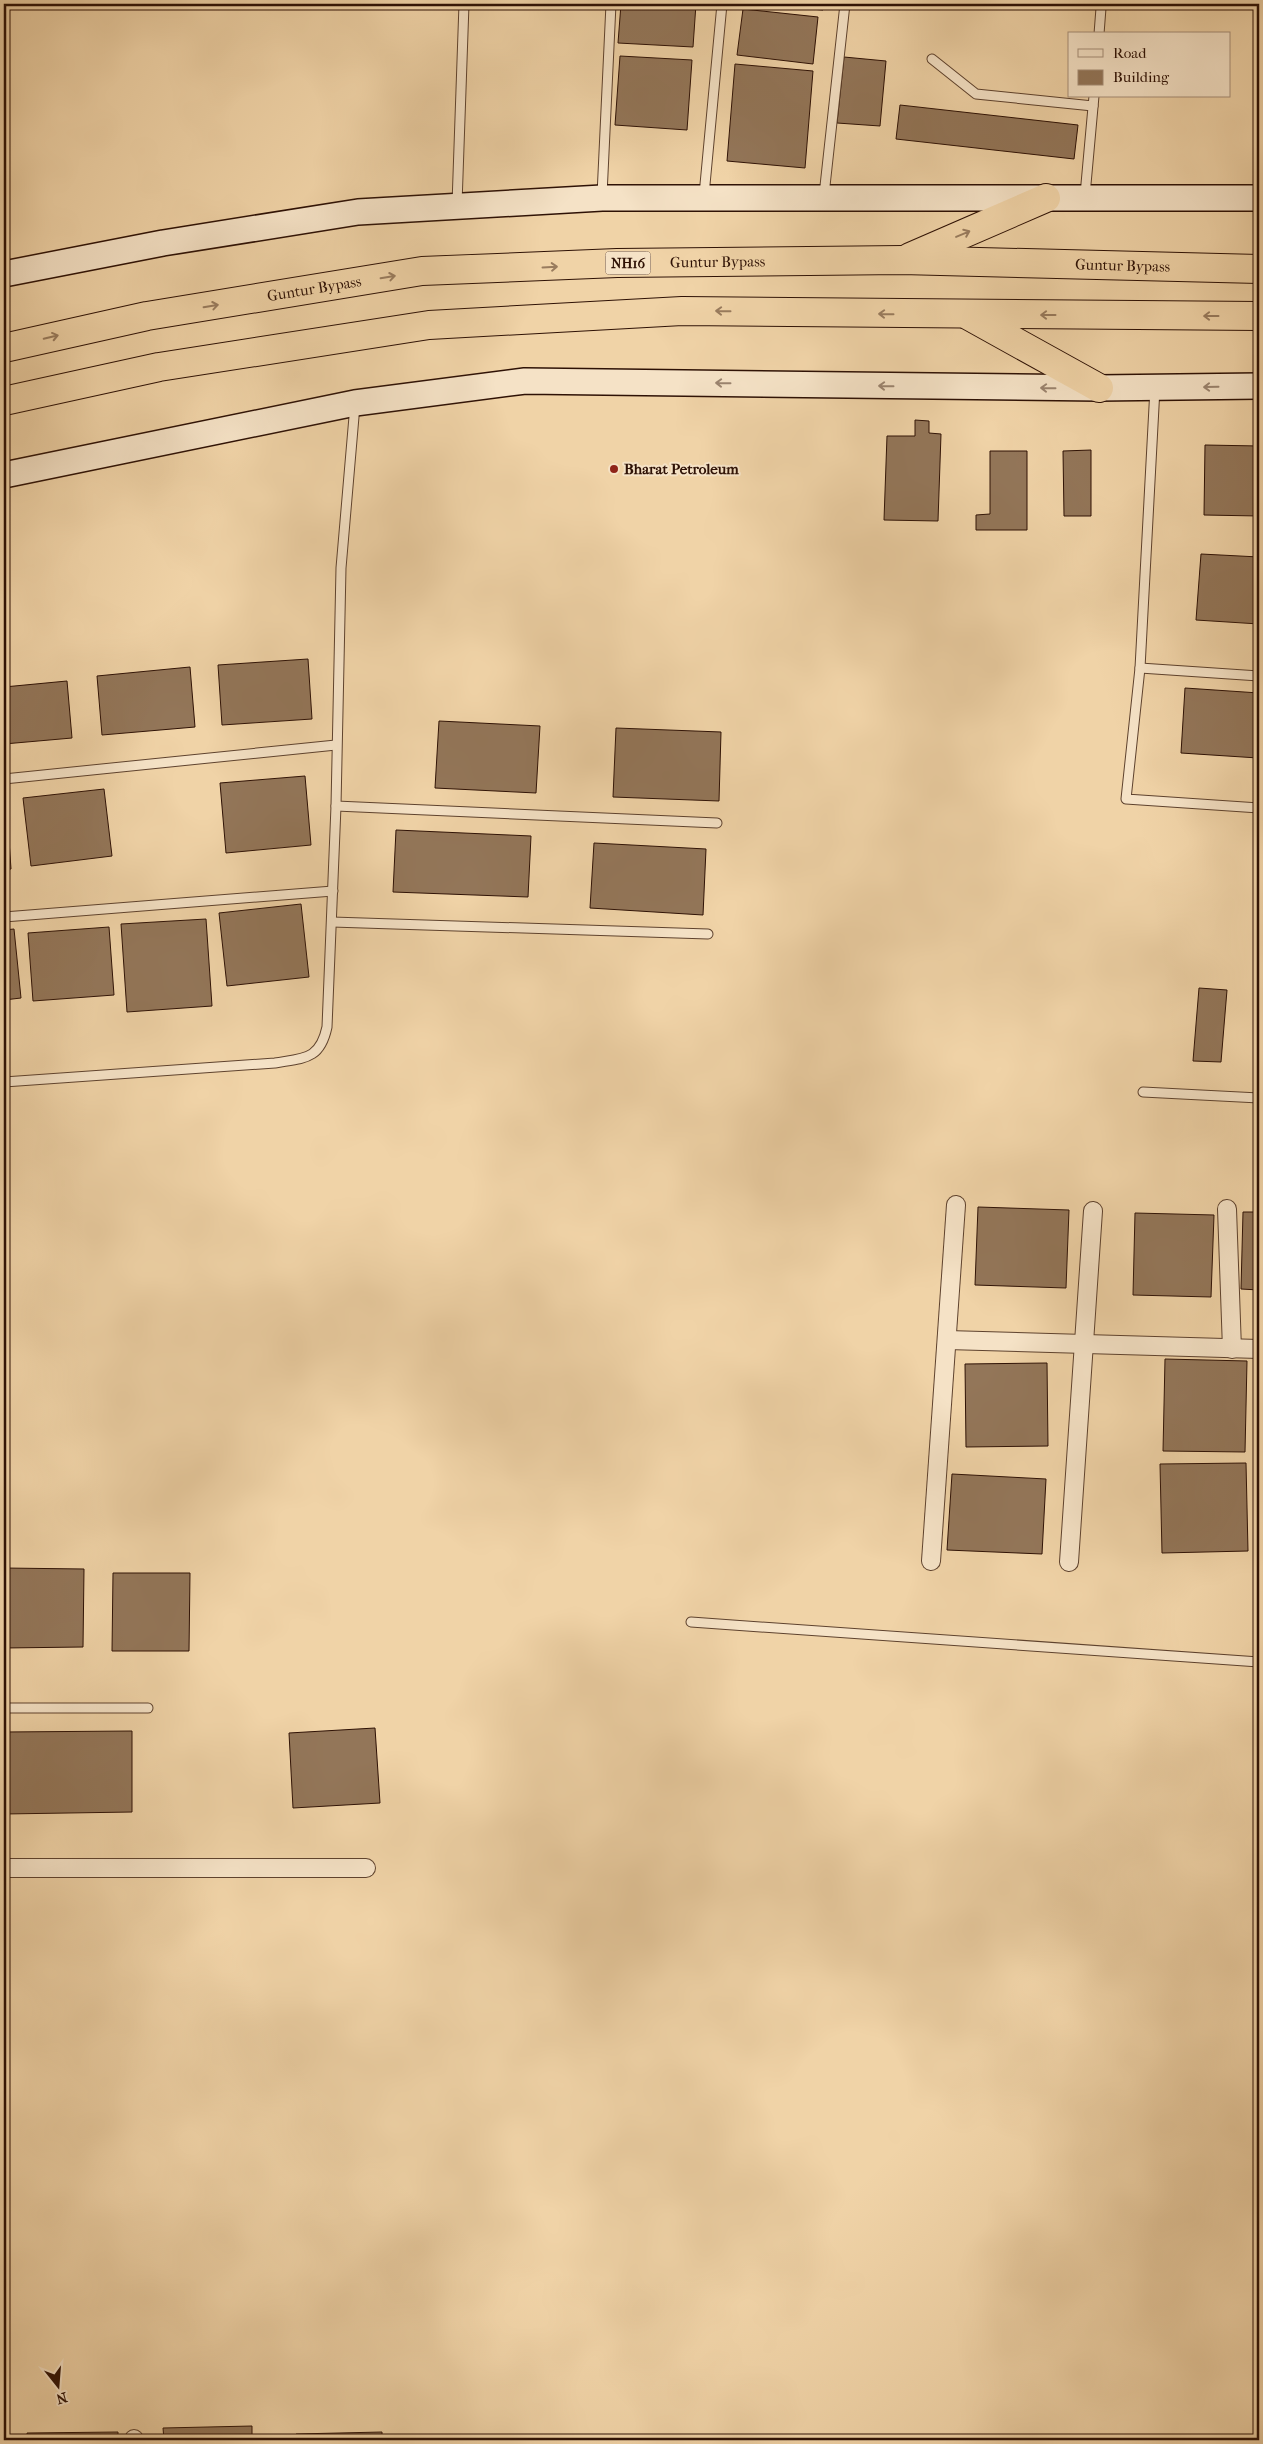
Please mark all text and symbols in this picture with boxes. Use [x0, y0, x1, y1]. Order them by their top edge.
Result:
legend [1068, 32, 1230, 98]
text: Road [1113, 44, 1147, 62]
text: Building [1113, 68, 1170, 86]
one-way arrow [955, 229, 970, 238]
road number: NH16 [606, 252, 650, 274]
street label: Guntur Bypass [670, 252, 766, 271]
street label: Guntur Bypass [1075, 255, 1171, 276]
one-way arrow [542, 262, 558, 271]
one-way arrow [380, 271, 396, 281]
street label: Guntur Bypass [266, 272, 363, 305]
one-way arrow [202, 300, 218, 310]
one-way arrow [715, 307, 731, 316]
one-way arrow [878, 309, 894, 319]
one-way arrow [1040, 310, 1056, 320]
one-way arrow [1203, 311, 1219, 321]
one-way arrow [43, 332, 59, 342]
one-way arrow [715, 379, 731, 388]
one-way arrow [878, 381, 894, 390]
one-way arrow [1203, 382, 1219, 391]
one-way arrow [1040, 383, 1056, 393]
place label: Bharat Petroleum [624, 460, 739, 478]
marker: Bharat Petroleum [608, 463, 620, 475]
north arrow [32, 2362, 82, 2412]
text: N [54, 2388, 69, 2408]

